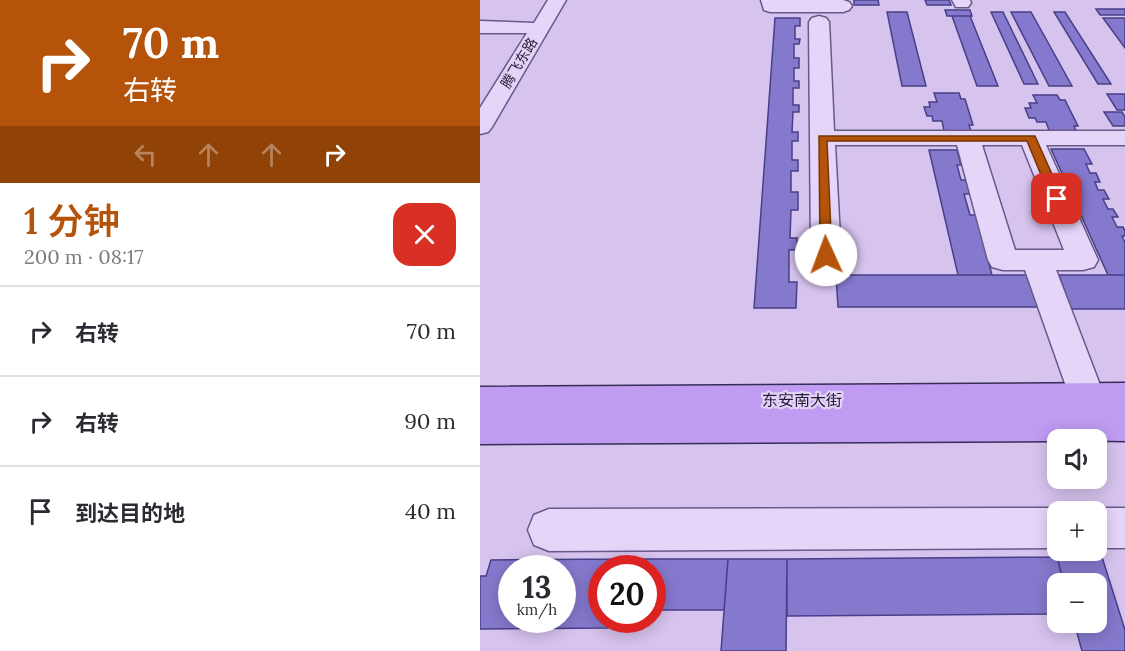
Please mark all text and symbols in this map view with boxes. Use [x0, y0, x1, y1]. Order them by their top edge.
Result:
text: 70 m [123, 16, 219, 70]
icon: right [24, 24, 102, 102]
street label: 腾飞东路 [497, 34, 541, 92]
text: 右转 [123, 73, 177, 107]
icon: left [129, 138, 162, 171]
icon: ahead [192, 138, 225, 171]
icon: ahead [255, 138, 288, 171]
icon: right [318, 138, 351, 171]
pin [1031, 173, 1082, 224]
icon: arrive [1040, 182, 1073, 215]
text: 1 分钟 [24, 198, 120, 244]
button: close [393, 203, 456, 266]
position arrow [794, 223, 858, 287]
text: 200 m · 08:17 [24, 244, 143, 269]
icon: right [24, 315, 57, 348]
text: 70 m [407, 317, 456, 345]
text: 右转 [75, 319, 119, 347]
street label: 东安南大街 [762, 390, 842, 410]
icon: right [24, 405, 57, 438]
text: 90 m [404, 407, 456, 435]
text: 右转 [75, 409, 119, 437]
map controls [1047, 429, 1107, 633]
button: sound [1047, 429, 1107, 489]
icon: arrive [24, 495, 57, 528]
text: 40 m [405, 497, 456, 525]
text: 到达目的地 [75, 499, 185, 527]
button: + [1047, 501, 1107, 561]
speed limit sign: 20 [588, 555, 666, 633]
text: 13 [523, 568, 551, 606]
button: − [1047, 573, 1107, 633]
text: km/h [517, 600, 557, 619]

